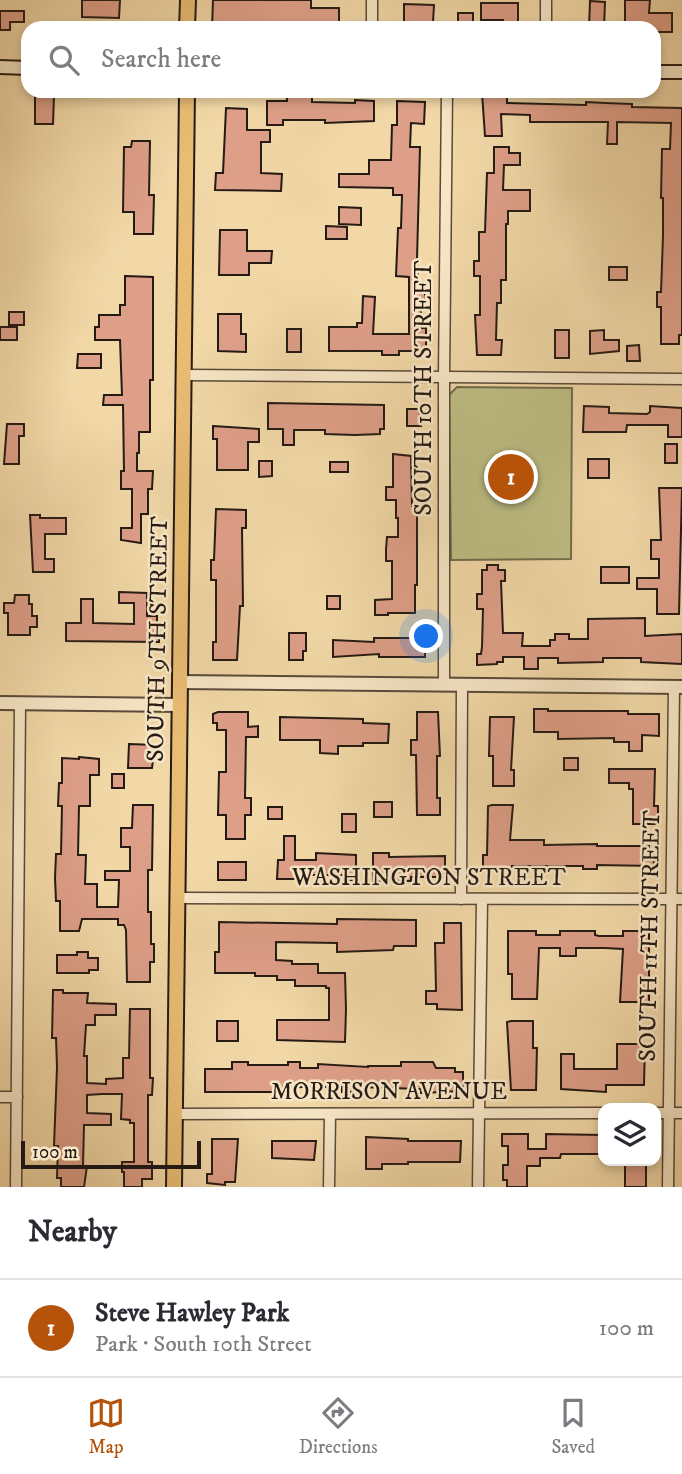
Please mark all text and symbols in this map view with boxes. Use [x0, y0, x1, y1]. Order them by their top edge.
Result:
search box [21, 21, 661, 98]
icon: search [45, 41, 83, 79]
text: Search here [101, 43, 221, 76]
street label: SOUTH 10TH STREET [409, 260, 439, 516]
pin: 1 [488, 451, 534, 503]
street label: SOUTH 9TH STREET [141, 516, 175, 762]
your location [409, 619, 443, 653]
street label: SOUTH 11TH STREET [633, 810, 667, 1062]
street label: WASHINGTON STREET [291, 863, 566, 893]
street label: MORRISON AVENUE [271, 1077, 507, 1107]
map controls [598, 1103, 661, 1166]
button: layers [598, 1103, 661, 1166]
scale bar [21, 1138, 201, 1170]
text: 100 m [32, 1141, 78, 1164]
text: Nearby [28, 1214, 117, 1251]
text: Steve Hawley Park [95, 1297, 289, 1330]
text: 1 [47, 1314, 55, 1343]
text: 100 m [599, 1314, 654, 1343]
text: Park · South 10th Street [95, 1330, 312, 1359]
tab: Map [87, 1394, 125, 1459]
tab: Directions [299, 1394, 378, 1459]
tab: Saved [551, 1394, 595, 1459]

